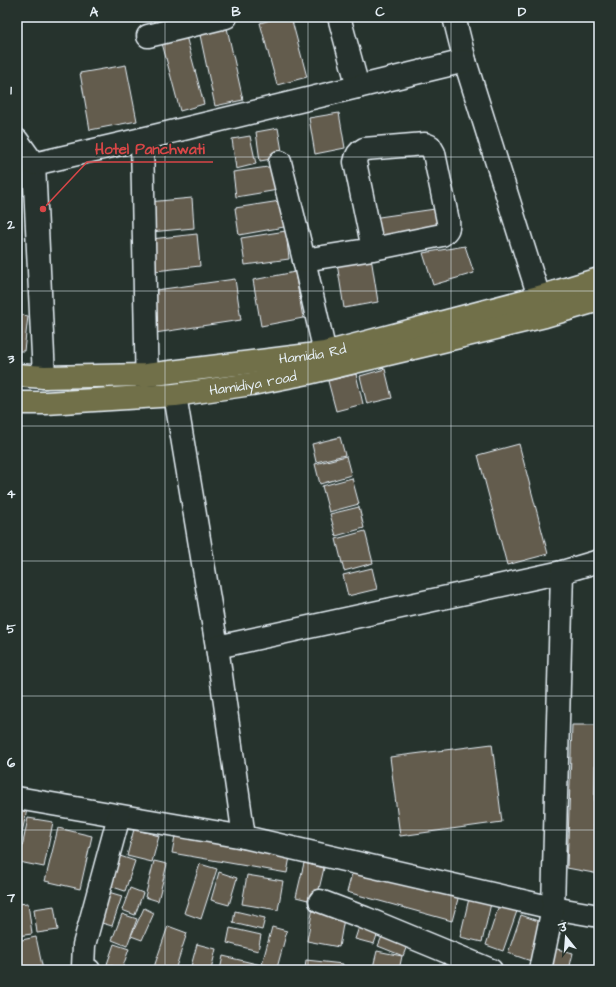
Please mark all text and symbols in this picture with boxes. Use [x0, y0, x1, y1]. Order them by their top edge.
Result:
text: A [90, 3, 99, 21]
text: B [231, 3, 241, 21]
text: C [375, 3, 385, 21]
text: D [518, 3, 527, 21]
text: 1 [10, 81, 12, 99]
callout: Hotel Panchwati [87, 135, 213, 162]
text: Hotel Panchwati [95, 139, 206, 160]
text: 2 [6, 216, 15, 234]
street label: Hamidia Rd [278, 339, 349, 370]
text: 3 [7, 350, 15, 368]
street label: Hamidiya road [208, 366, 298, 401]
text: 4 [7, 485, 16, 503]
text: 5 [6, 620, 16, 638]
text: 6 [7, 754, 16, 772]
text: 7 [6, 889, 16, 907]
north arrow [546, 917, 586, 957]
text: उ [557, 919, 571, 936]

